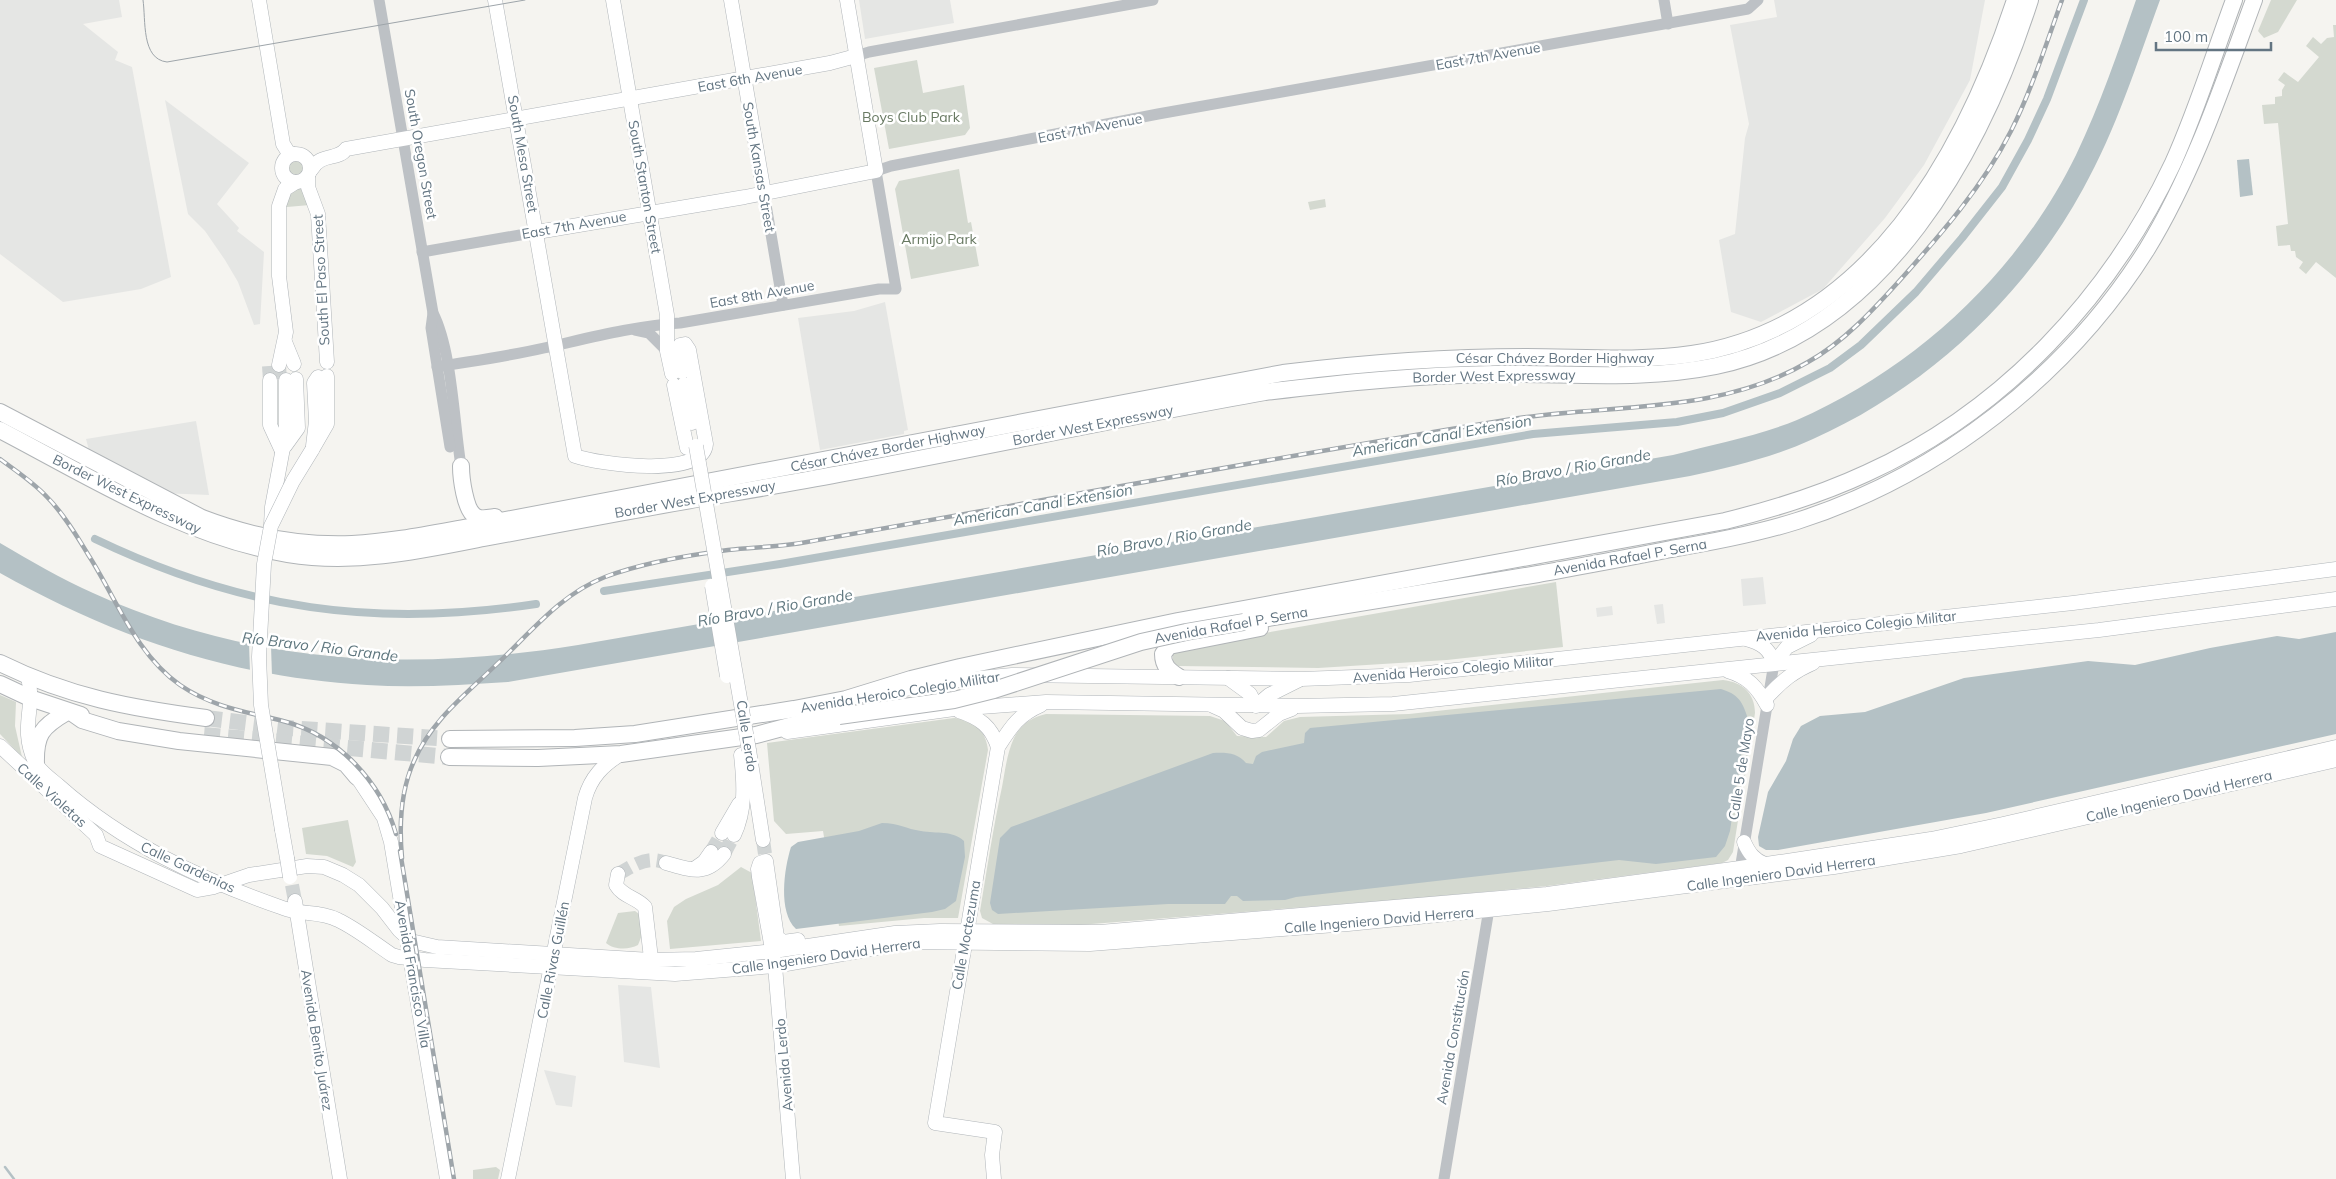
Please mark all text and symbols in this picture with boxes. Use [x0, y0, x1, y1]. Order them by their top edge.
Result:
scale bar [2156, 20, 2271, 52]
text: 100 m [2164, 27, 2208, 46]
street label: East 7th Avenue [1434, 38, 1542, 74]
street label: East 6th Avenue [696, 60, 804, 96]
street label: South Oregon Street [401, 87, 441, 221]
street label: South Mesa Street [504, 94, 542, 214]
street label: South Kansas Street [739, 101, 779, 233]
park label: Boys Club Park [862, 108, 961, 126]
street label: East 7th Avenue [1036, 109, 1144, 147]
street label: South Stanton Street [624, 119, 666, 255]
street label: East 7th Avenue [520, 207, 628, 243]
street label: South El Paso Street [309, 214, 333, 346]
park label: Armijo Park [901, 230, 978, 248]
street label: East 8th Avenue [708, 276, 816, 312]
street label: César Chávez Border Highway [1456, 349, 1655, 367]
street label: Border West Expressway [1412, 366, 1576, 386]
street label: Border West Expressway [1011, 400, 1175, 449]
water label: American Canal Extension [1350, 410, 1533, 461]
street label: César Chávez Border Highway [789, 420, 988, 476]
water label: Río Bravo / Rio Grande [1494, 445, 1652, 491]
street label: Border West Expressway [50, 450, 205, 538]
street label: Border West Expressway [613, 476, 778, 522]
water label: American Canal Extension [951, 479, 1134, 530]
water label: Río Bravo / Rio Grande [1095, 515, 1253, 561]
street label: Avenida Rafael P. Serna [1552, 535, 1708, 579]
water label: Río Bravo / Rio Grande [696, 585, 854, 631]
street label: Avenida Rafael P. Serna [1153, 603, 1309, 647]
street label: Avenida Heroico Colegio Militar [1755, 606, 1958, 645]
water label: Río Bravo / Rio Grande [241, 627, 399, 666]
street label: Avenida Heroico Colegio Militar [1352, 651, 1555, 687]
street label: Avenida Heroico Colegio Militar [799, 667, 1002, 717]
street label: Calle Lerdo [732, 699, 762, 773]
street label: Calle 5 de Mayo [1724, 717, 1758, 821]
street label: Calle Violetas [13, 759, 91, 831]
street label: Calle Ingeniero David Herrera [2084, 766, 2274, 826]
street label: Calle Gardenias [138, 837, 238, 897]
street label: Calle Ingeniero David Herrera [1685, 851, 1877, 895]
street label: Calle Moctezuma [947, 879, 985, 991]
street label: Avenida Francisco Villa [391, 899, 435, 1049]
street label: Calle Rivas Guillén [533, 900, 573, 1020]
street label: Calle Ingeniero David Herrera [1283, 903, 1475, 937]
street label: Calle Ingeniero David Herrera [730, 934, 922, 978]
street label: Avenida Benito Juárez [297, 968, 337, 1112]
street label: Avenida Constitución [1432, 968, 1474, 1106]
street label: Avenida Lerdo [771, 1018, 797, 1112]

